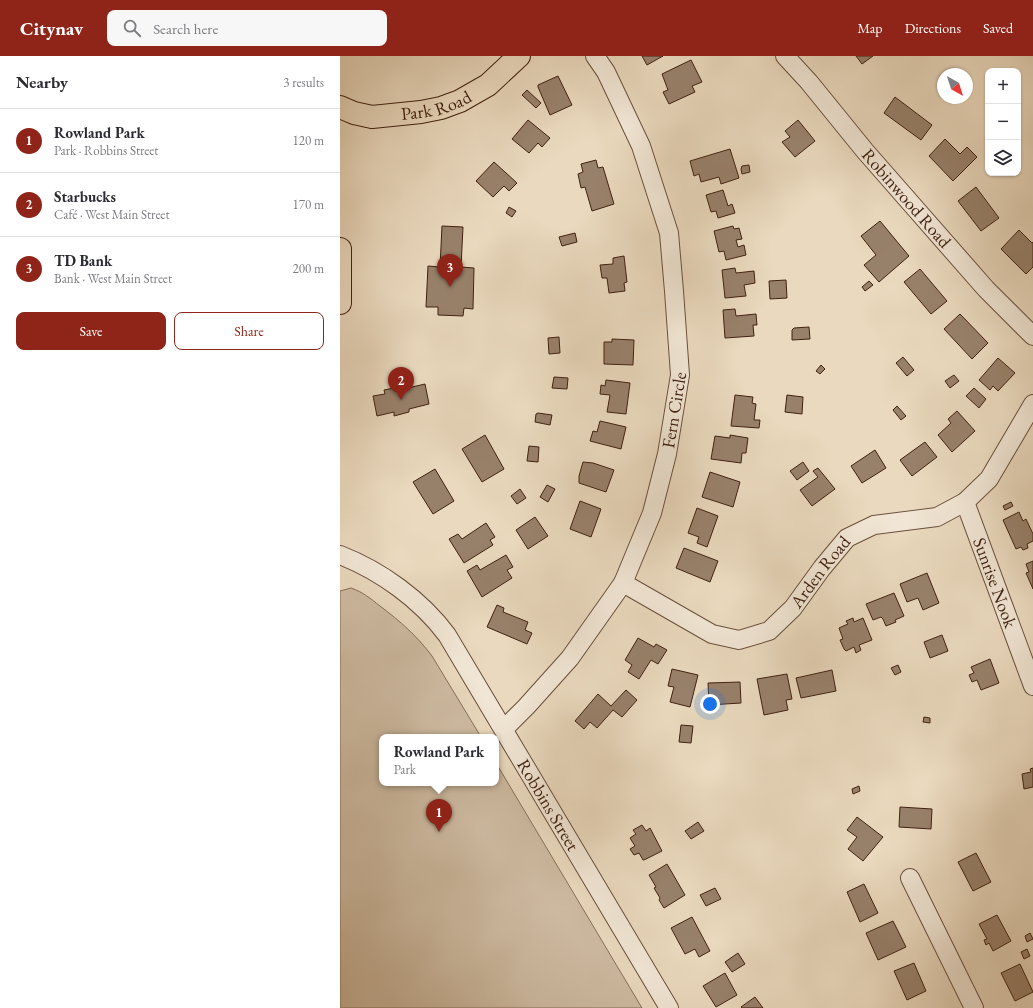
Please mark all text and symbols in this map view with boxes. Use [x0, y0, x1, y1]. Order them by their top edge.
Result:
search box [107, 10, 387, 46]
text: Citynav [20, 16, 83, 41]
icon: search [121, 17, 143, 39]
text: Search here [153, 19, 218, 38]
text: Map [857, 19, 883, 37]
text: Directions [905, 19, 961, 37]
text: Saved [983, 19, 1013, 37]
north arrow [937, 68, 973, 104]
map controls [985, 68, 1021, 176]
button: + [985, 68, 1021, 104]
text: Nearby [16, 71, 68, 93]
text: 3 results [283, 74, 324, 91]
street label: Park Road [400, 84, 476, 125]
button: − [985, 104, 1021, 140]
text: Rowland Park [54, 123, 145, 142]
text: 1 [26, 132, 32, 149]
text: 120 m [293, 132, 324, 149]
button: layers [985, 140, 1021, 176]
text: Park · Robbins Street [54, 142, 158, 159]
street label: Robinwood Road [857, 143, 957, 253]
text: Starbucks [54, 187, 116, 206]
text: 2 [26, 196, 32, 213]
text: 170 m [293, 196, 324, 213]
text: Café · West Main Street [54, 206, 170, 223]
text: TD Bank [54, 251, 112, 270]
pin: 3 [437, 254, 463, 287]
text: 3 [26, 260, 32, 277]
text: 200 m [293, 260, 324, 277]
text: Bank · West Main Street [54, 270, 172, 287]
button: Save [16, 312, 166, 350]
button: Share [174, 312, 324, 350]
pin: 2 [388, 367, 414, 400]
street label: Fern Circle [656, 370, 691, 450]
street label: Arden Road [784, 530, 856, 613]
street label: Sunrise Nook [968, 534, 1023, 631]
your location [700, 694, 720, 714]
popup [379, 734, 499, 786]
text: Rowland Park [394, 742, 484, 761]
street label: Robbins Street [512, 754, 585, 855]
text: Park [394, 761, 416, 778]
pin: 1 [426, 799, 452, 832]

